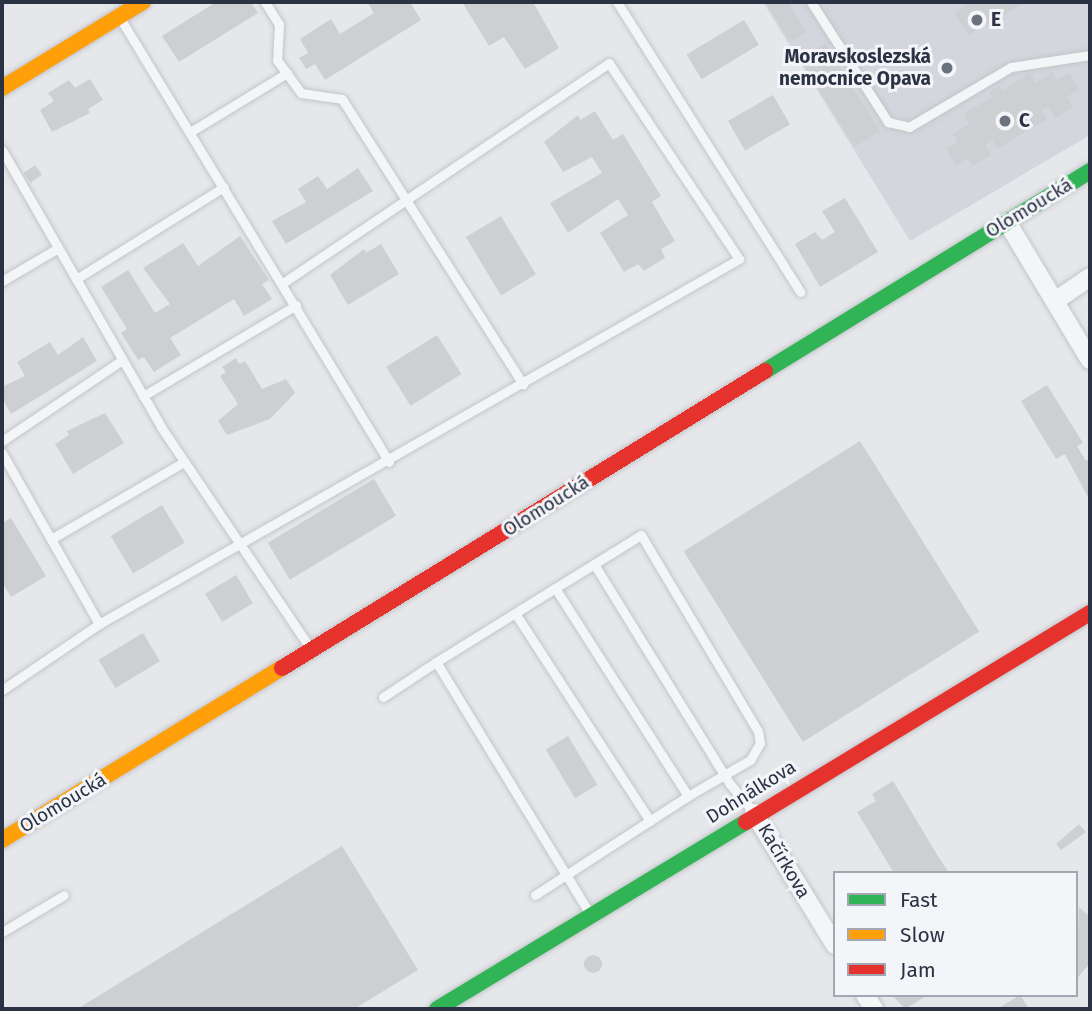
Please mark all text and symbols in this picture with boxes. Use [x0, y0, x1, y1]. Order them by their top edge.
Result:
place label: E [991, 9, 1001, 31]
marker: E [969, 12, 985, 28]
place label: Moravskoslezská nemocnice Opava [779, 46, 931, 90]
marker: Moravskoslezská nemocnice Opava [937, 58, 957, 78]
place label: C [1019, 110, 1030, 132]
marker: C [997, 113, 1013, 129]
street label: Olomoucká [982, 173, 1076, 243]
street label: Olomoucká [499, 471, 593, 541]
street label: Dohnálkova [702, 755, 800, 829]
street label: Olomoucká [16, 768, 110, 838]
street label: Kačírkova [753, 820, 815, 902]
legend [833, 871, 1078, 997]
text: Fast [900, 887, 938, 913]
text: Slow [900, 922, 945, 948]
text: Jam [900, 957, 936, 983]

